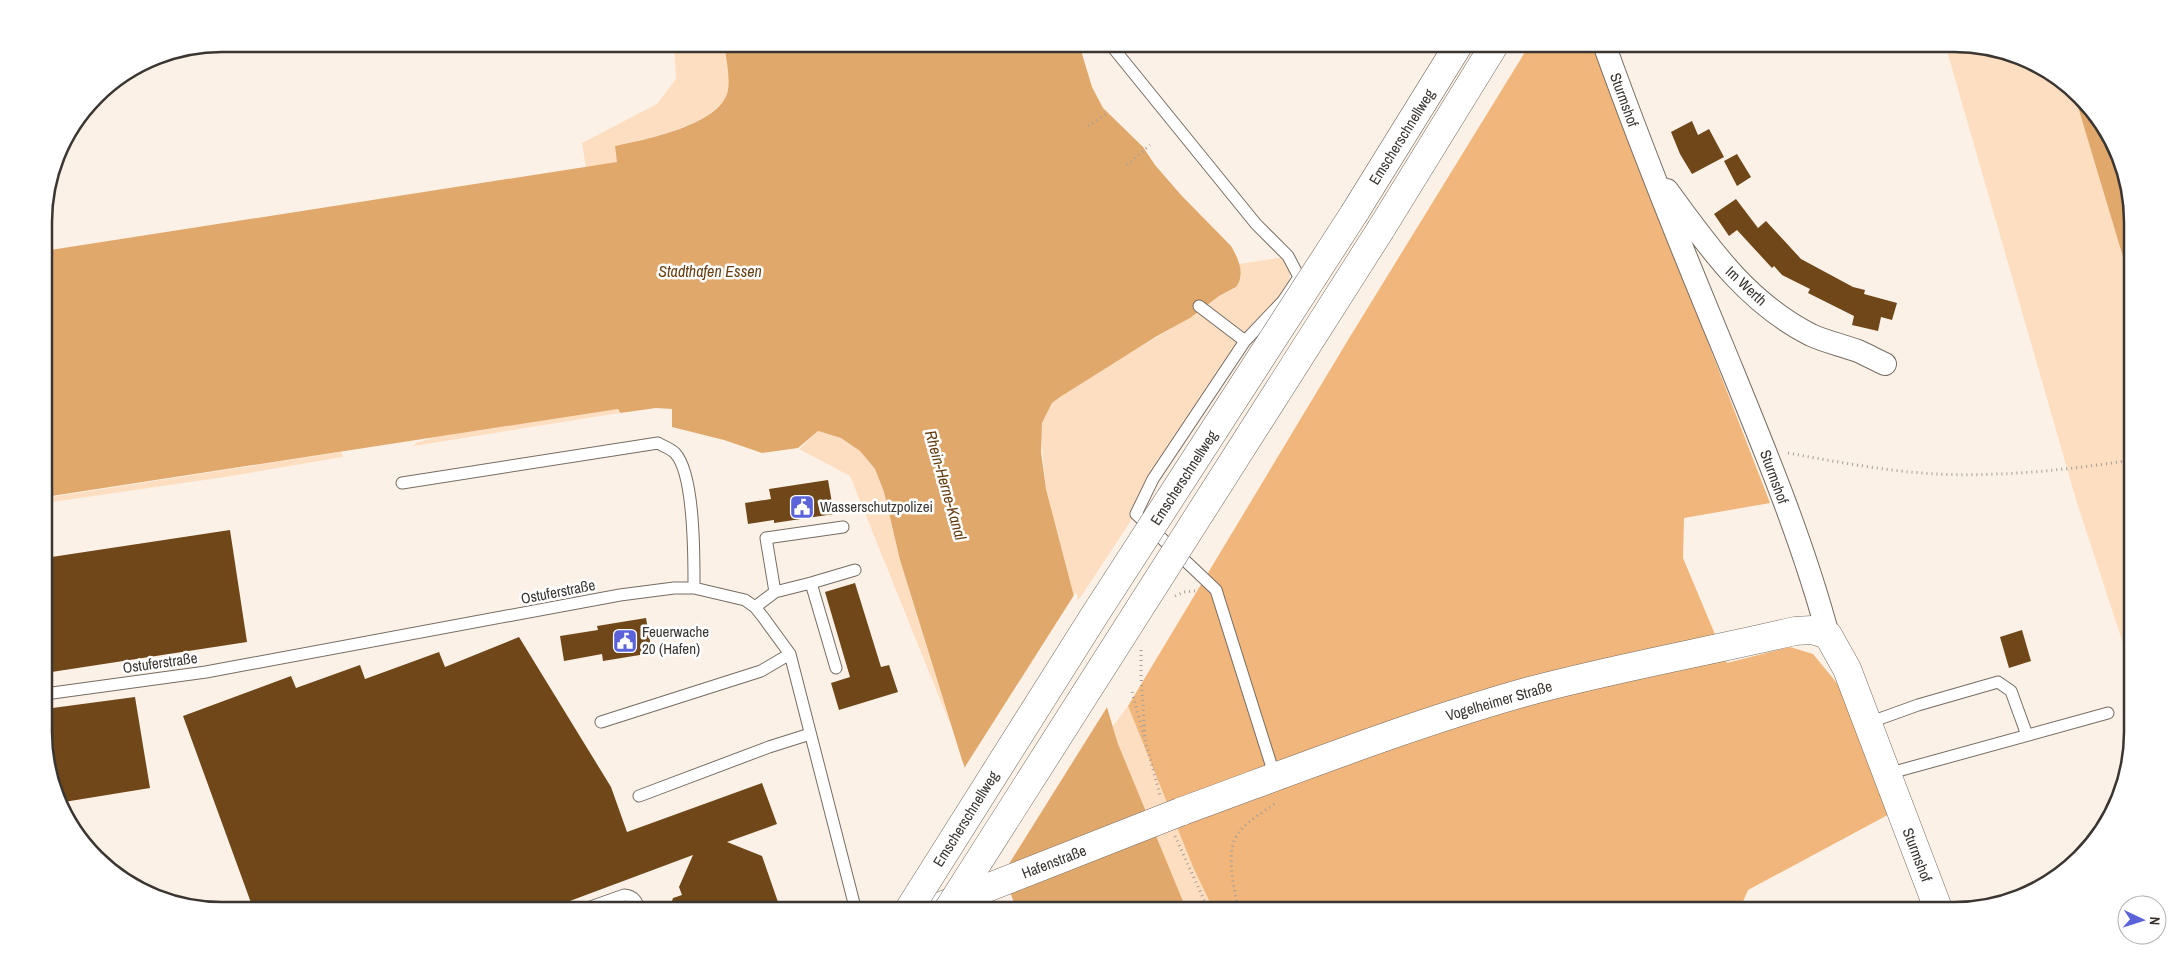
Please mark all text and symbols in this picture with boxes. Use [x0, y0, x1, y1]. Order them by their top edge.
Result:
street label: Sturmshof [1605, 70, 1644, 130]
street label: Emscherschnellweg [1364, 85, 1440, 189]
water label: Stadthafen Essen [658, 260, 762, 282]
street label: Im Werth [1721, 261, 1772, 310]
street label: Emscherschnellweg [1145, 426, 1222, 529]
water label: Rhein-Herne-Kanal [920, 428, 972, 543]
street label: Sturmshof [1755, 447, 1794, 507]
public building icon: Wasserschutzpolizei [789, 494, 815, 520]
place label: Wasserschutzpolizei [820, 496, 933, 517]
street label: Ostuferstraße [519, 574, 597, 609]
place label: Feuerwache 20 (Hafen) [642, 621, 709, 659]
public building icon: Feuerwache 20 (Hafen) [612, 628, 638, 654]
street label: Ostuferstraße [121, 647, 199, 678]
street label: Vogelheimer Straße [1443, 675, 1554, 726]
street label: Emscherschnellweg [928, 767, 1004, 871]
street label: Sturmshof [1898, 825, 1938, 885]
street label: Hafenstraße [1018, 840, 1089, 883]
north arrow [2117, 895, 2167, 945]
text: N [2146, 916, 2164, 926]

